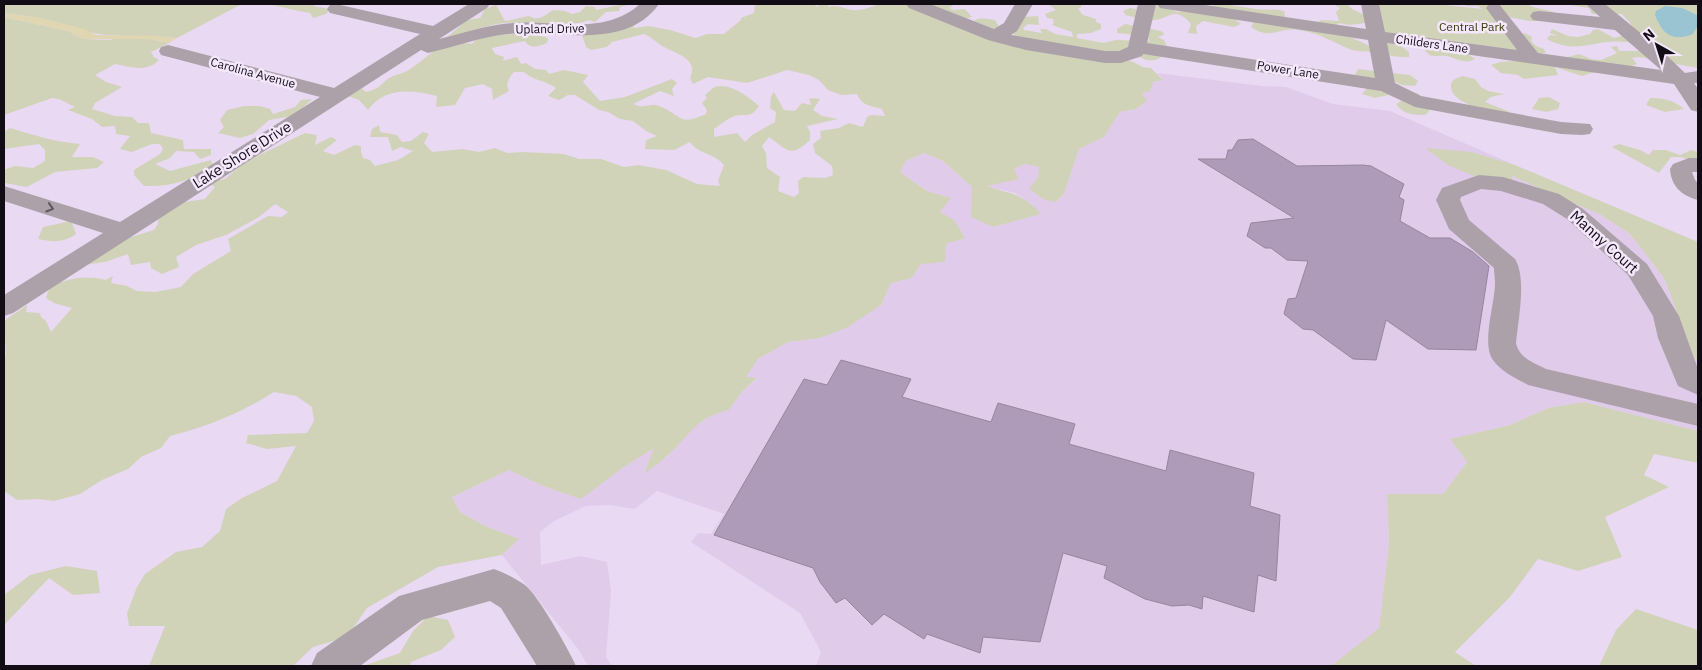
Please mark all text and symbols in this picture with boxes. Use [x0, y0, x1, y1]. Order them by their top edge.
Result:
park label: Central Park [1439, 19, 1506, 34]
street label: Upland Drive [515, 20, 585, 37]
north arrow [1632, 20, 1682, 70]
text: N [1639, 25, 1658, 45]
street label: Childers Lane [1395, 31, 1470, 56]
street label: Carolina Avenue [209, 54, 298, 91]
street label: Power Lane [1256, 57, 1321, 82]
street label: Lake Shore Drive [189, 117, 295, 192]
one-way arrow [46, 202, 54, 212]
street label: Manny Court [1566, 206, 1642, 277]

